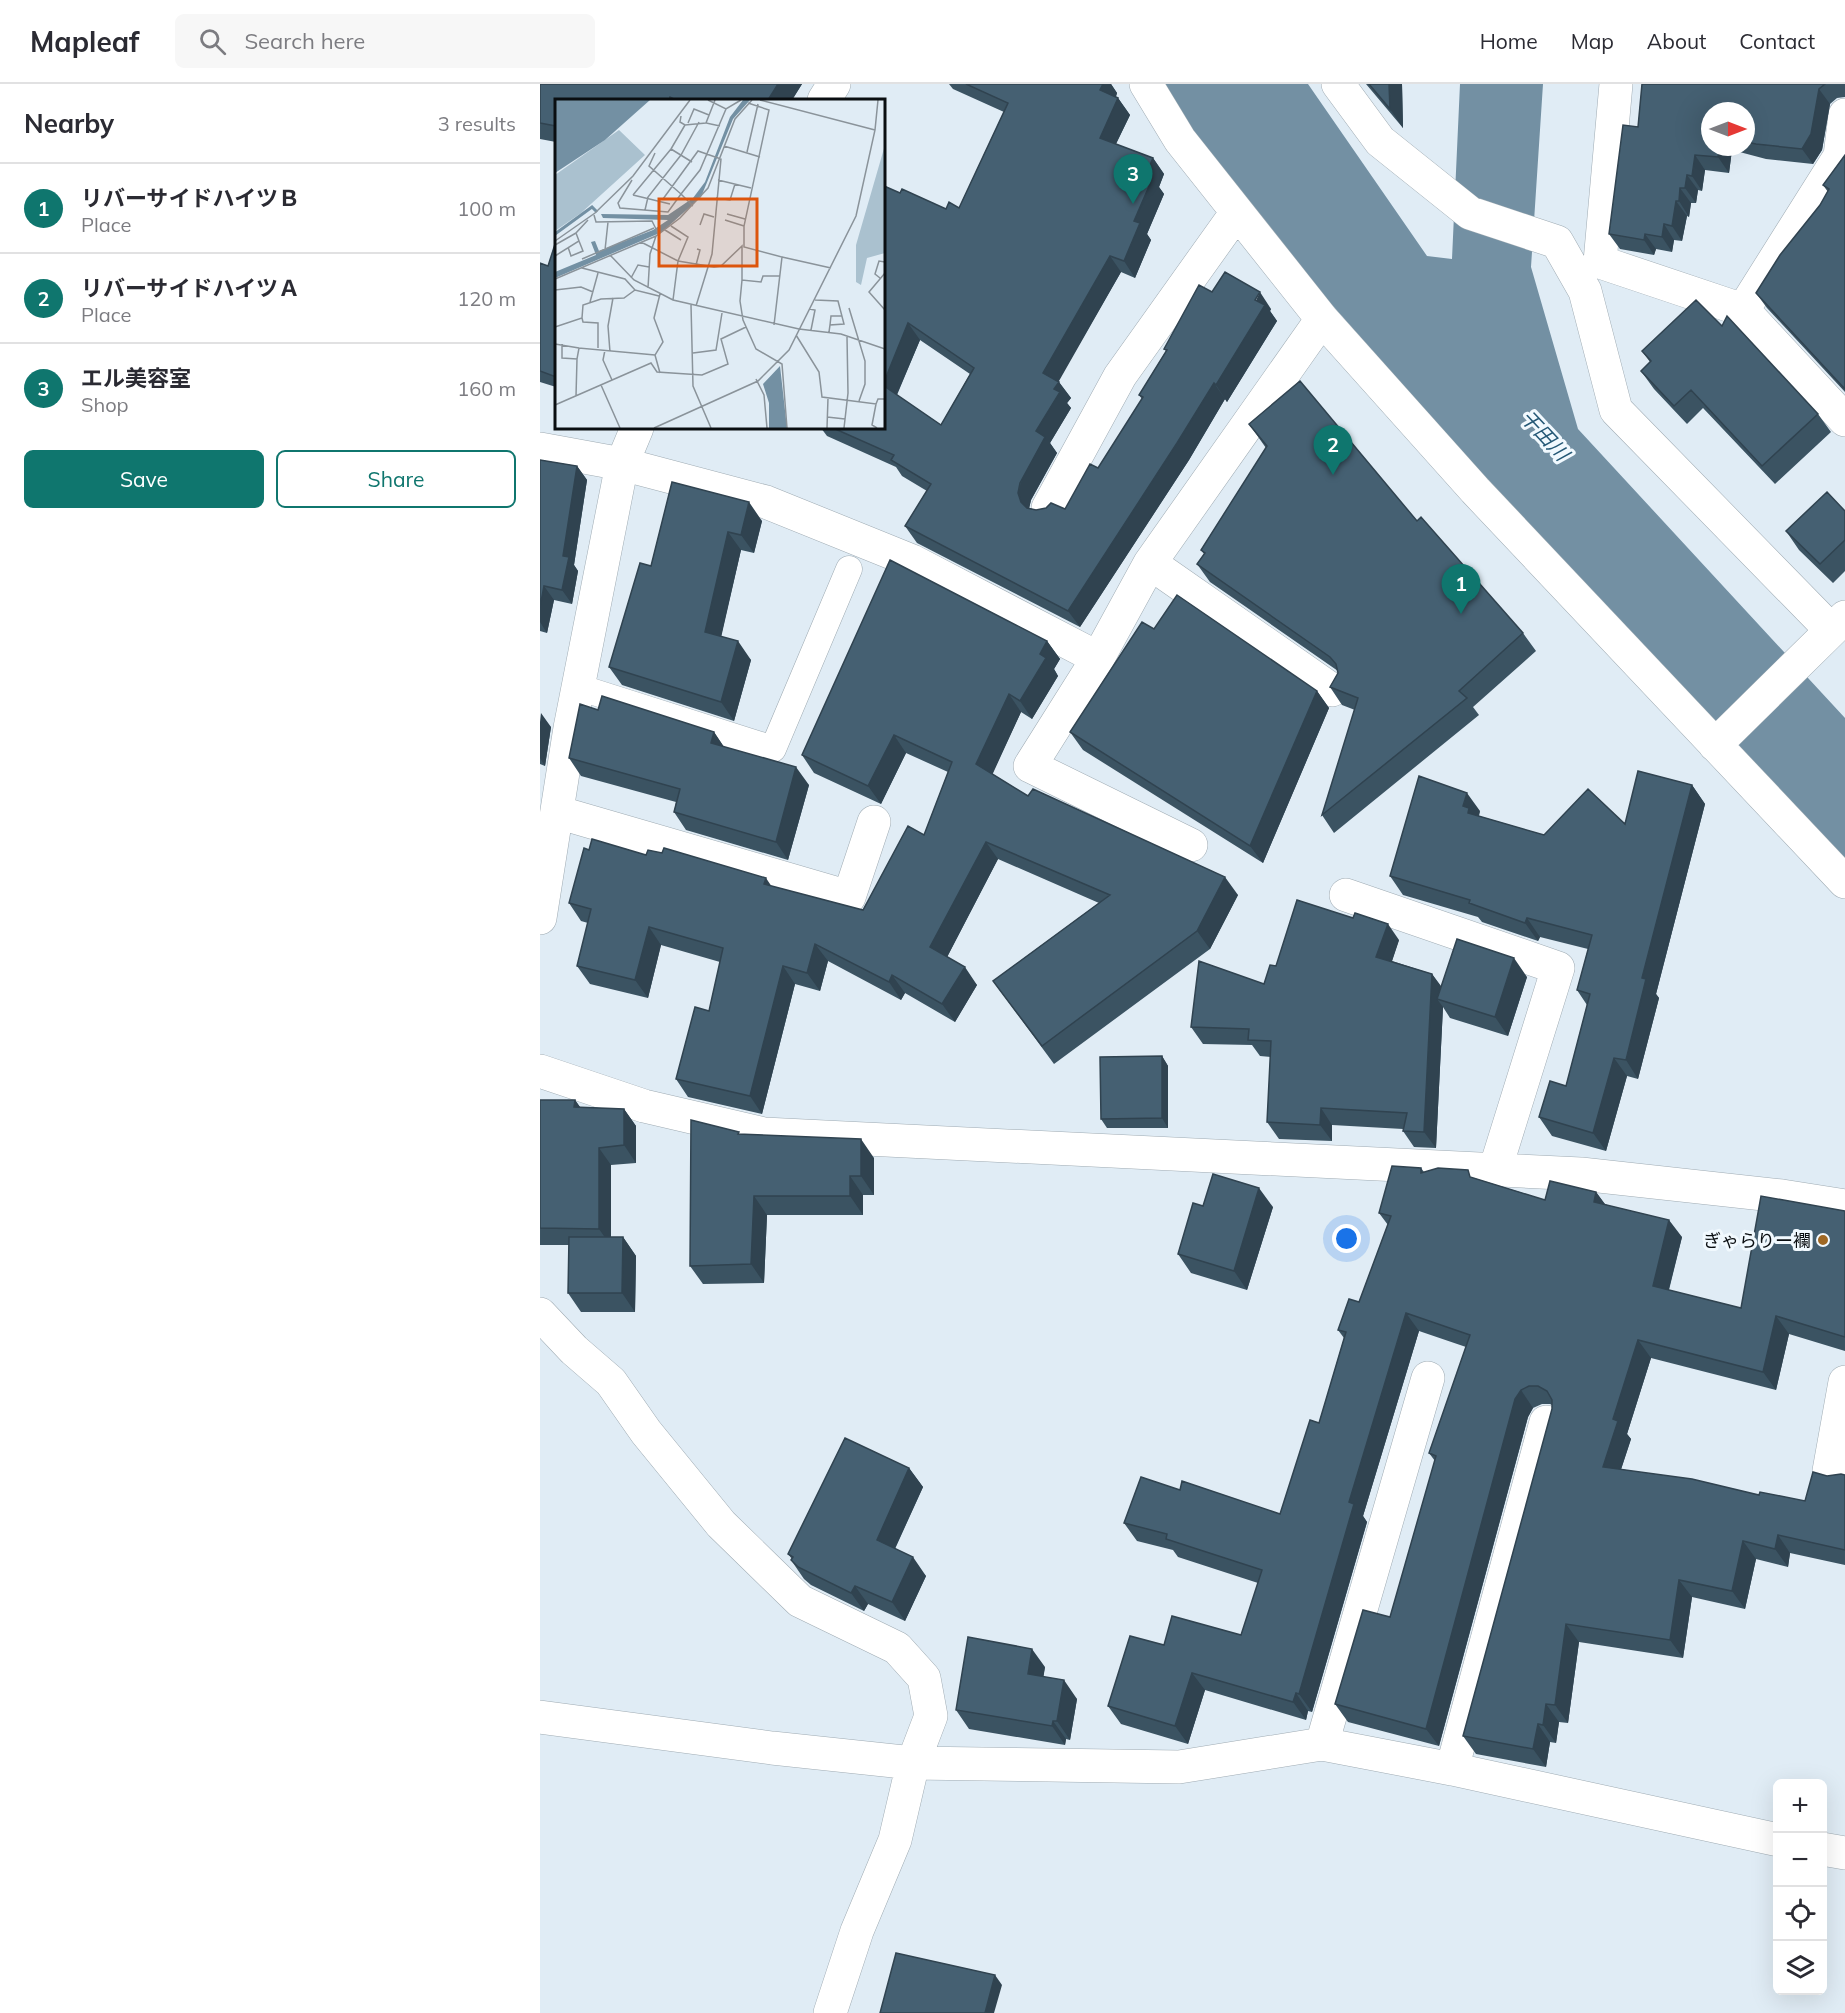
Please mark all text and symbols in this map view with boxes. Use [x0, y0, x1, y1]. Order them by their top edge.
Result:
search box [175, 14, 595, 68]
text: Mapleaf [30, 24, 139, 59]
icon: search [196, 25, 229, 58]
text: Search here [244, 27, 365, 55]
text: Home [1480, 28, 1538, 54]
text: Map [1571, 28, 1614, 54]
text: About [1647, 28, 1706, 54]
text: Contact [1739, 28, 1815, 54]
inset map [555, 99, 885, 429]
north arrow [1701, 102, 1755, 156]
text: Nearby [24, 107, 114, 140]
text: 3 results [438, 111, 516, 136]
pin: 3 [1114, 154, 1152, 204]
text: リバーサイドハイツＢ [81, 184, 300, 212]
text: 1 [38, 196, 50, 221]
text: 100 m [457, 196, 516, 221]
text: Place [81, 212, 131, 237]
text: リバーサイドハイツＡ [81, 274, 300, 302]
text: 2 [38, 286, 50, 311]
text: 120 m [457, 286, 516, 311]
text: Place [81, 302, 131, 327]
text: エル美容室 [81, 364, 191, 392]
text: 3 [38, 376, 50, 401]
text: 160 m [457, 376, 516, 401]
text: Shop [81, 392, 129, 417]
water label: 干田川 [1515, 405, 1576, 467]
pin: 2 [1314, 426, 1352, 475]
button: Save [24, 450, 264, 508]
button: Share [276, 450, 516, 508]
pin: 1 [1442, 564, 1480, 614]
your location [1332, 1224, 1361, 1253]
place label: ぎゃらりー襴 [1703, 1229, 1811, 1252]
marker: ぎゃらりー襴 [1816, 1233, 1830, 1247]
map controls [1773, 1779, 1827, 1995]
button: + [1773, 1779, 1827, 1833]
button: − [1773, 1833, 1827, 1887]
button: locate [1773, 1887, 1827, 1941]
button: layers [1773, 1941, 1827, 1995]

